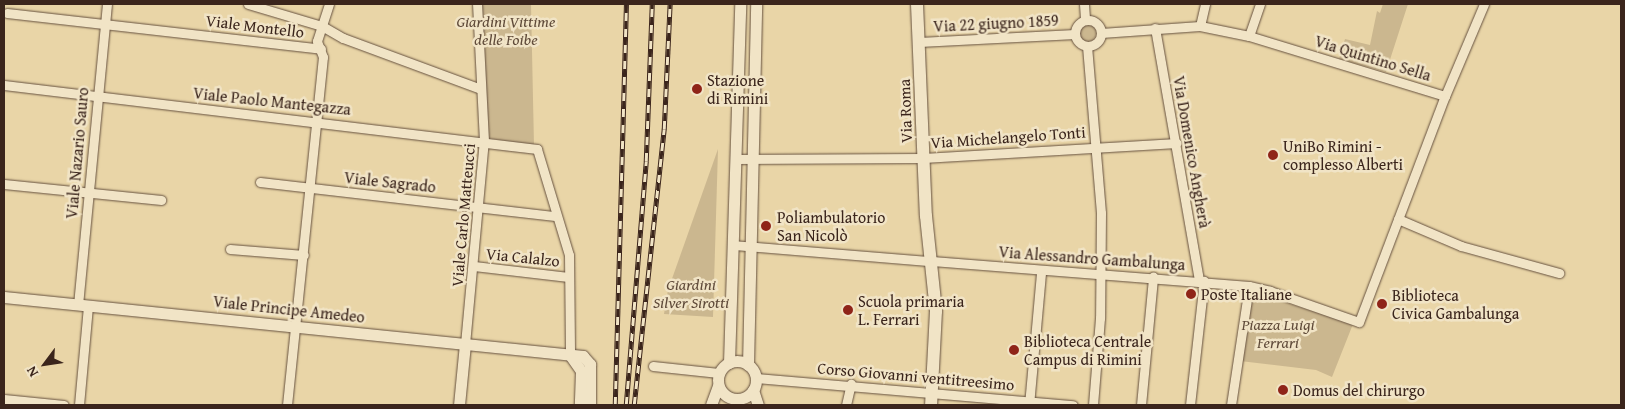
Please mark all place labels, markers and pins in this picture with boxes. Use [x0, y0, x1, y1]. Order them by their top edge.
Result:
place label: Stazione di Rimini [707, 70, 768, 108]
marker: Stazione di Rimini [691, 83, 703, 95]
place label: UniBo Rimini - complesso Alberti [1283, 136, 1403, 174]
marker: UniBo Rimini - complesso Alberti [1267, 149, 1279, 161]
place label: Poliambulatorio San Nicolò [777, 207, 885, 245]
marker: Poliambulatorio San Nicolò [759, 219, 773, 233]
place label: Poste Italiane [1201, 284, 1292, 304]
place label: Biblioteca Civica Gambalunga [1392, 285, 1519, 323]
marker: Poste Italiane [1185, 288, 1197, 300]
place label: Scuola primaria L. Ferrari [858, 291, 964, 329]
marker: Biblioteca Civica Gambalunga [1376, 298, 1388, 310]
marker: Scuola primaria L. Ferrari [842, 304, 854, 316]
place label: Biblioteca Centrale Campus di Rimini [1024, 331, 1151, 369]
marker: Biblioteca Centrale Campus di Rimini [1008, 344, 1020, 356]
place label: Domus del chirurgo [1293, 380, 1425, 400]
marker: Domus del chirurgo [1277, 384, 1289, 396]

